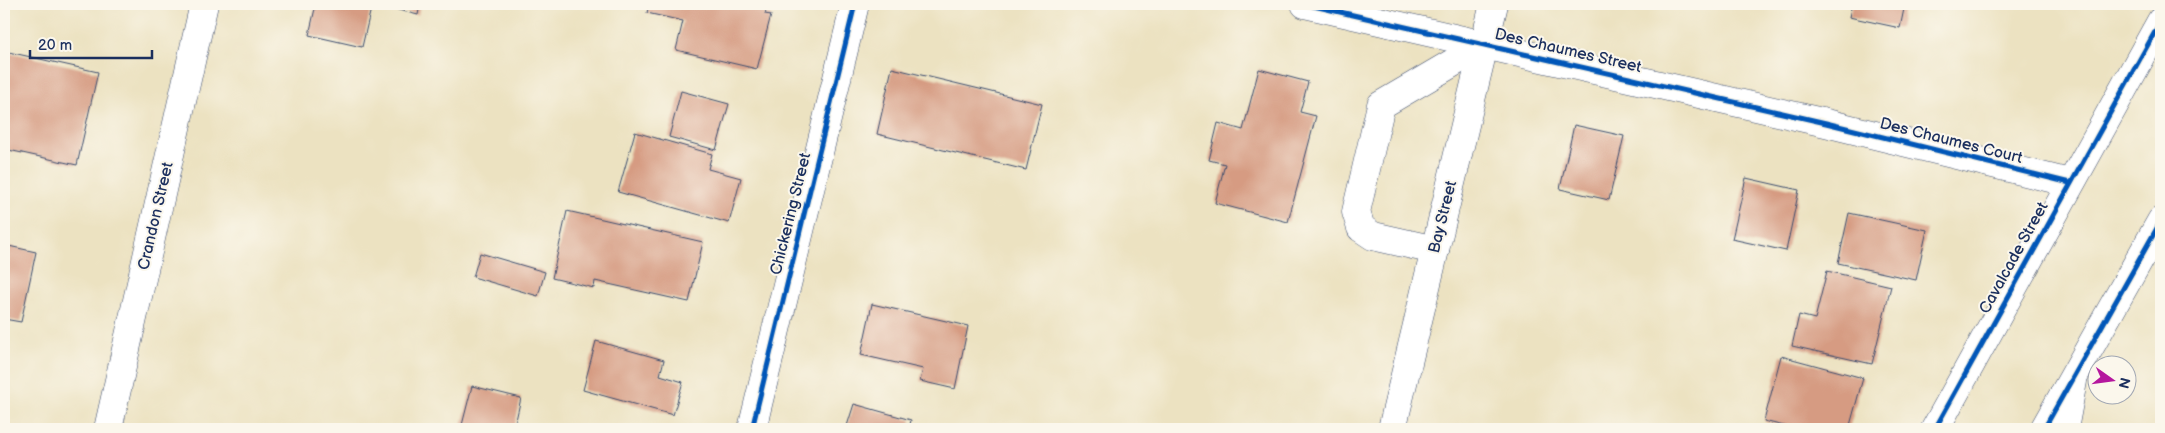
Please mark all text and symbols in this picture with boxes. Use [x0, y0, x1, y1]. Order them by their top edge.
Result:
street label: Des Chaumes Street [1493, 25, 1643, 77]
scale bar [30, 28, 152, 60]
text: 20 m [38, 36, 72, 55]
street label: Des Chaumes Court [1878, 114, 2024, 168]
street label: Chickering Street [767, 151, 815, 277]
street label: Crandon Street [134, 160, 178, 272]
street label: Bay Street [1425, 179, 1461, 255]
street label: Cavalcade Street [1975, 199, 2053, 317]
north arrow [2088, 356, 2138, 406]
text: N [2115, 376, 2134, 390]

